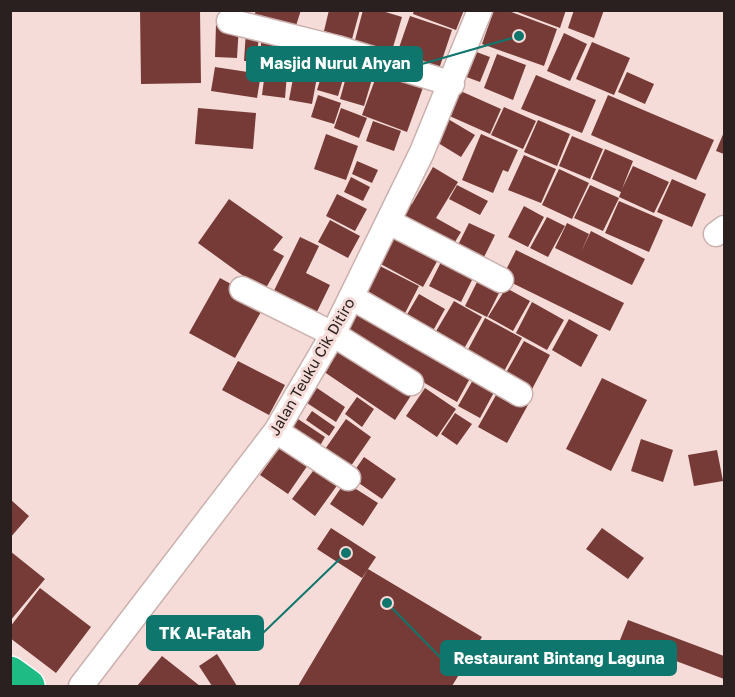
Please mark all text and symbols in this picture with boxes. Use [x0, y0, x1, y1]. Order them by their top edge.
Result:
callout: Masjid Nurul Ahyan [247, 47, 422, 81]
text: Masjid Nurul Ahyan [260, 53, 410, 73]
street label: Jalan Teuku Cik Ditiro [264, 295, 358, 438]
callout: TK Al-Fatah [147, 616, 263, 650]
text: TK Al-Fatah [159, 623, 251, 643]
callout: Restaurant Bintang Laguna [441, 641, 676, 675]
text: Restaurant Bintang Laguna [453, 648, 665, 668]

